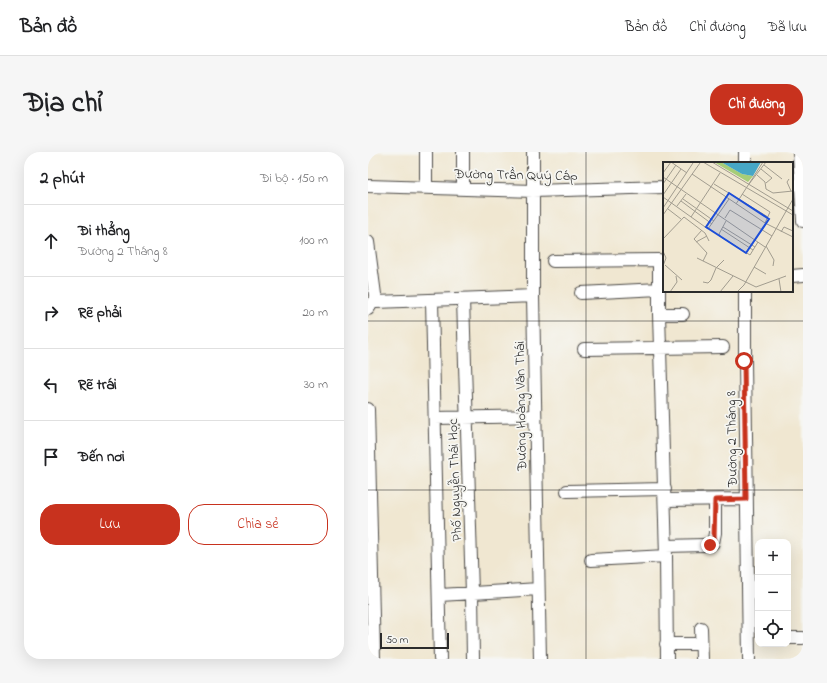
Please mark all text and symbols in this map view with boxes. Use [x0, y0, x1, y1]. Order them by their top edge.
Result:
text: Bản đồ [20, 14, 77, 41]
text: Bản đồ [625, 17, 667, 38]
text: Chỉ đường [689, 17, 746, 38]
text: Đã lưu [768, 17, 807, 38]
text: Địa chỉ [24, 84, 102, 125]
button: Chỉ đường [710, 84, 803, 125]
inset map [663, 162, 793, 292]
street label: Đường Trần Quý Cáp [453, 164, 578, 188]
text: 2 phút [40, 166, 85, 191]
text: Đi bộ · 150 m [260, 169, 328, 188]
text: Đi thẳng [78, 220, 130, 242]
icon: ahead [40, 230, 62, 252]
text: 100 m [299, 231, 328, 250]
text: Đường 2 Tháng 8 [78, 242, 168, 261]
icon: right [40, 302, 62, 324]
text: Rẽ phải [78, 302, 122, 324]
text: 20 m [303, 303, 328, 322]
street label: Đường Hoàng Văn Thái [510, 341, 534, 472]
route start [735, 352, 753, 370]
icon: left [40, 374, 62, 396]
text: Rẽ trái [78, 374, 117, 396]
text: 30 m [304, 375, 328, 394]
street label: Đường 2 Tháng 8 [721, 391, 745, 488]
street label: Phố Nguyễn Thái Học [443, 417, 469, 542]
icon: arrive [40, 446, 62, 468]
text: Đến nơi [78, 446, 125, 468]
button: Lưu [40, 504, 180, 545]
button: Chia sẻ [188, 504, 328, 545]
route end [701, 536, 719, 554]
map controls [755, 539, 791, 647]
button: + [755, 539, 791, 575]
button: − [755, 575, 791, 611]
button: locate [755, 611, 791, 647]
scale bar [380, 631, 449, 650]
text: 50 m [386, 632, 408, 648]

